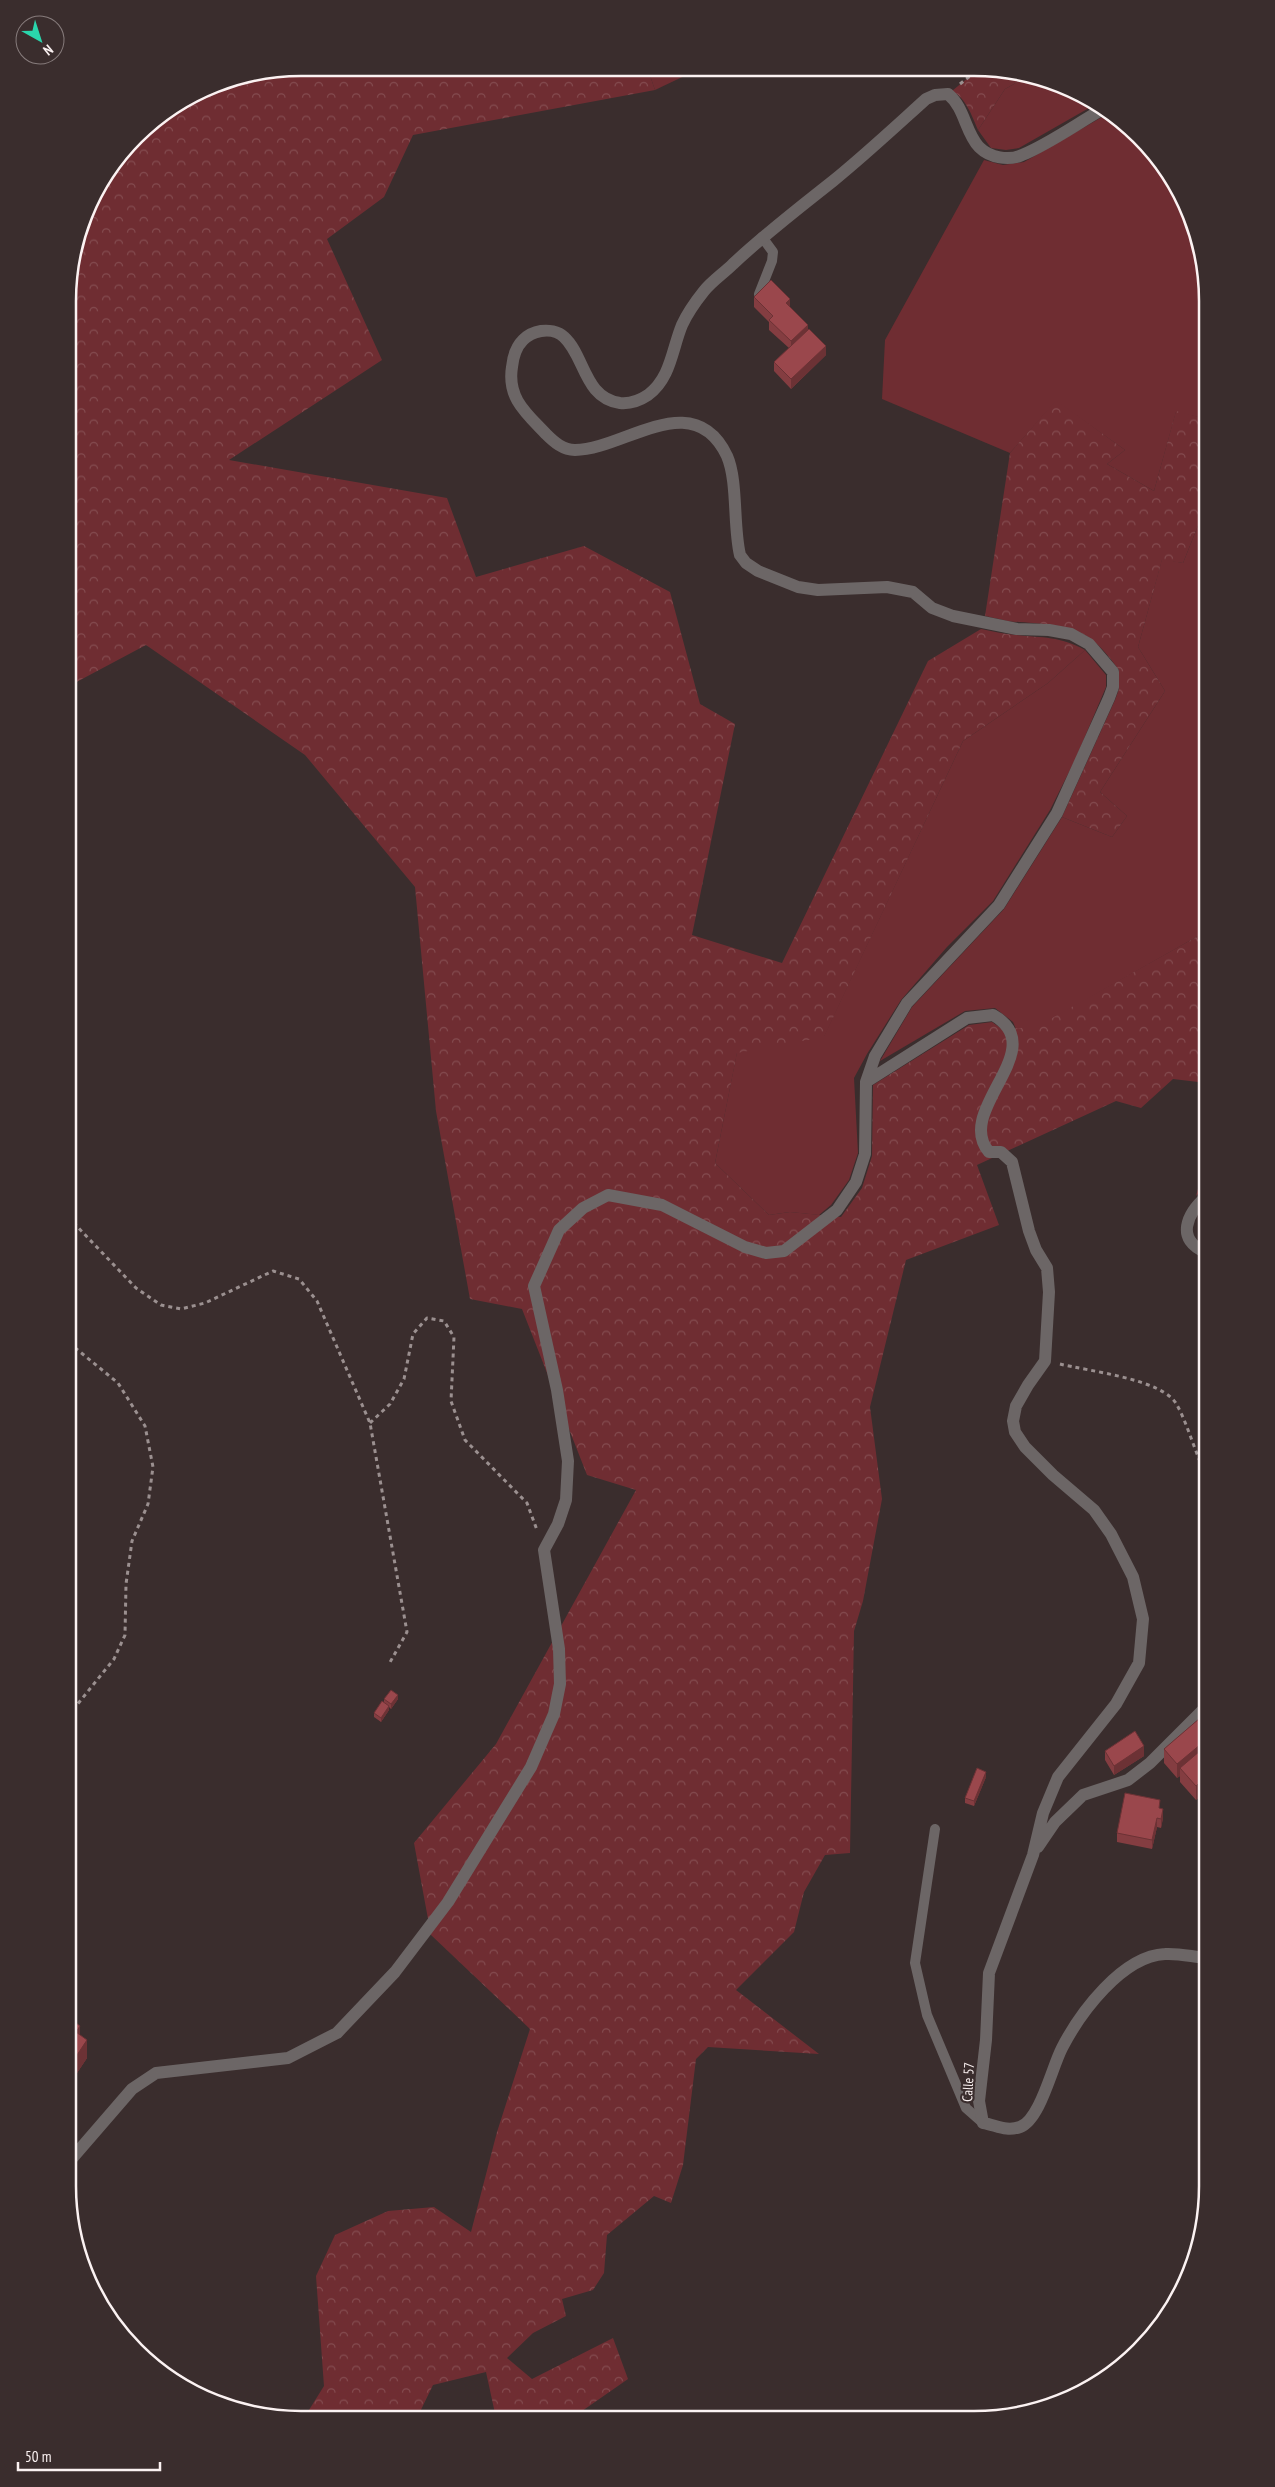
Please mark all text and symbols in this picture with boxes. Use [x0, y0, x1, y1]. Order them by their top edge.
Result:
north arrow [15, 15, 65, 65]
text: N [40, 41, 57, 59]
street label: Calle 57 [958, 2062, 978, 2102]
scale bar [18, 2440, 160, 2472]
text: 50 m [25, 2447, 51, 2466]

